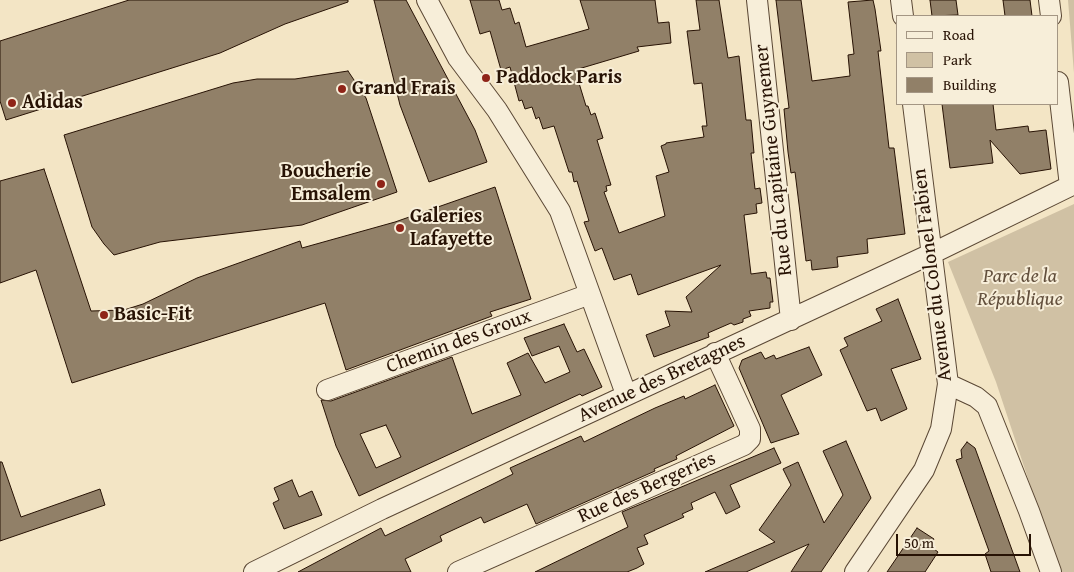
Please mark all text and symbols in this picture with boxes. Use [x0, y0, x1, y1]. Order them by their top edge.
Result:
legend [896, 15, 1059, 105]
text: Road [943, 24, 974, 45]
street label: Rue du Capitaine Guynemer [750, 43, 798, 277]
text: Park [943, 49, 972, 70]
place label: Paddock Paris [496, 66, 622, 90]
marker: Paddock Paris [480, 72, 492, 84]
text: Building [943, 74, 996, 95]
place label: Grand Frais [352, 77, 455, 101]
marker: Grand Frais [336, 83, 348, 95]
place label: Adidas [22, 91, 83, 115]
marker: Adidas [6, 97, 18, 109]
place label: Boucherie Emsalem [281, 160, 371, 207]
street label: Avenue du Colonel Fabien [908, 167, 958, 383]
marker: Boucherie Emsalem [375, 178, 387, 190]
place label: Galeries Lafayette [410, 205, 493, 252]
marker: Galeries Lafayette [394, 222, 406, 234]
park label: Parc de la République [977, 265, 1063, 312]
place label: Basic-Fit [114, 303, 192, 327]
street label: Chemin des Groux [383, 305, 535, 379]
marker: Basic-Fit [98, 309, 110, 321]
street label: Avenue des Bretagnes [574, 330, 750, 428]
street label: Rue des Bergeries [575, 447, 719, 529]
scale bar [899, 524, 1034, 556]
text: 50 m [904, 532, 934, 553]

